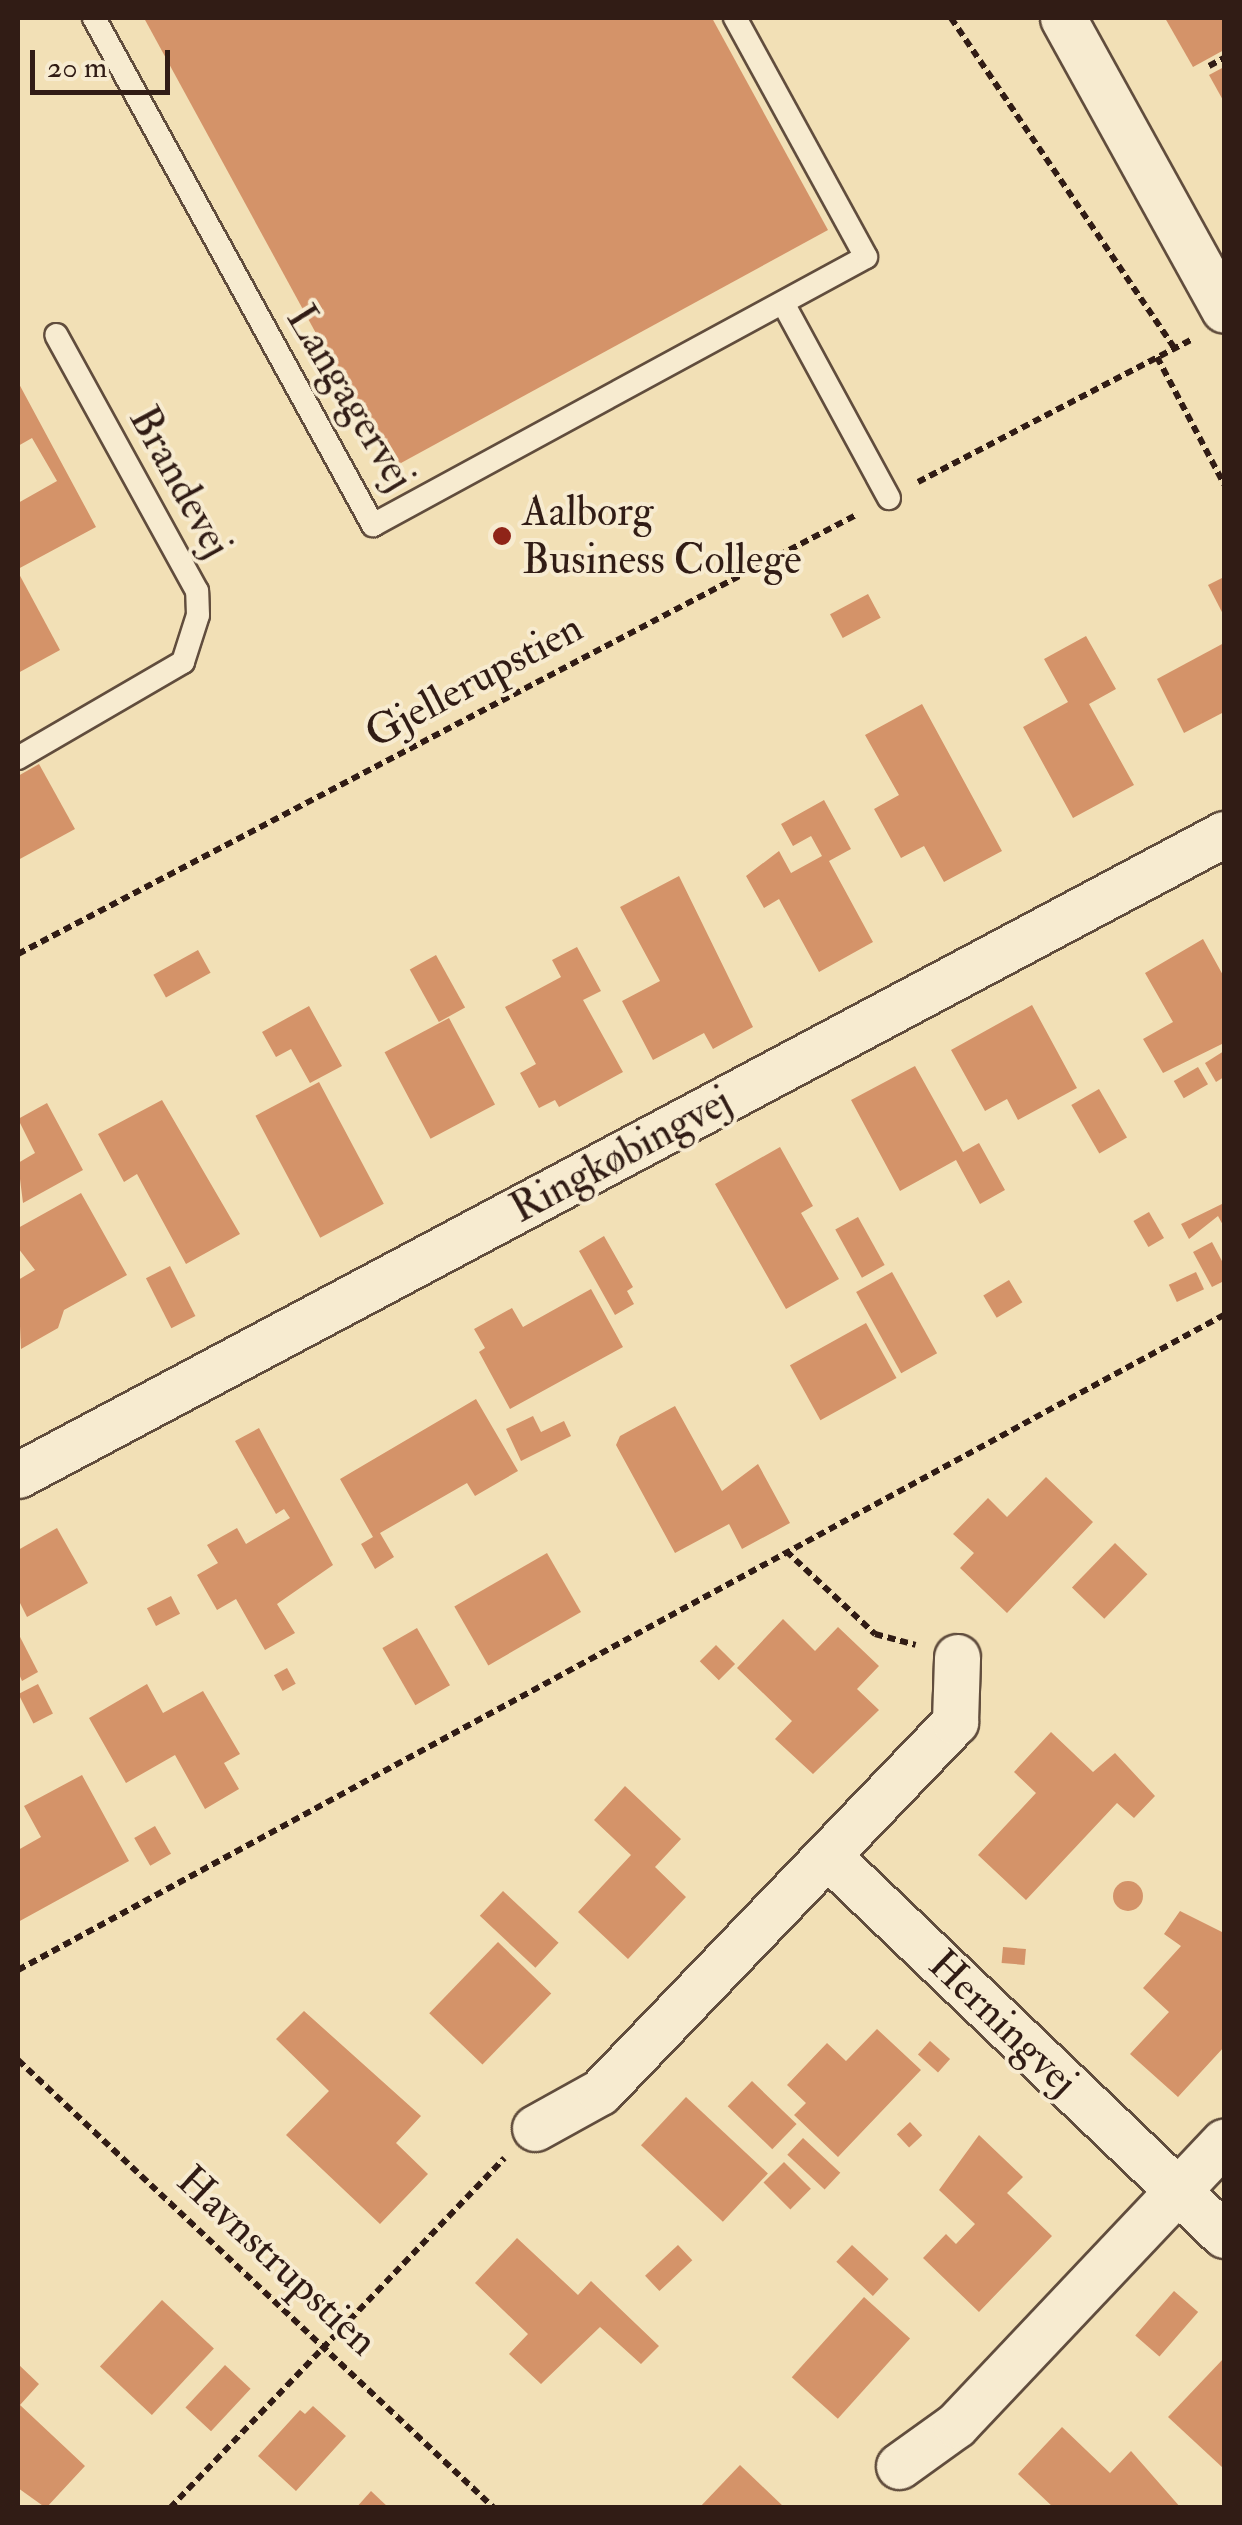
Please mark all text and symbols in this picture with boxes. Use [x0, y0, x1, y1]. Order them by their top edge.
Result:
scale bar [35, 30, 175, 92]
text: 20 m [47, 49, 107, 86]
street label: Langagervej [275, 296, 425, 500]
street label: Brandevej [118, 398, 242, 566]
place label: Aalborg Business College [522, 487, 802, 586]
marker: Aalborg Business College [491, 525, 513, 547]
street label: Gjellerupstien [357, 603, 591, 759]
street label: Ringkøbingvej [502, 1076, 740, 1234]
street label: Herningvej [918, 1940, 1088, 2106]
street label: Havnstrupstien [166, 2155, 388, 2367]

